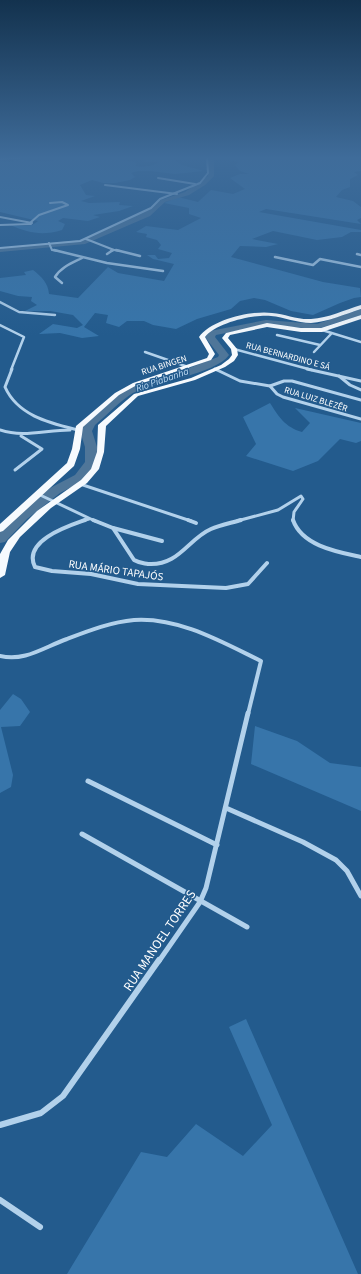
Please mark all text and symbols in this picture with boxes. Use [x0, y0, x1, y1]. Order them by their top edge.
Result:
street label: RUA BERNARDINO E SÁ [245, 339, 331, 374]
street label: RUA BINGEN [140, 352, 189, 379]
water label: Rio Piabanha [134, 364, 191, 395]
street label: RUA LUIZ BLEZÊR [283, 384, 349, 415]
street label: RUA MÁRIO TAPAJÓS [68, 556, 164, 585]
street label: RUA MANOEL TORRES [119, 886, 200, 995]

